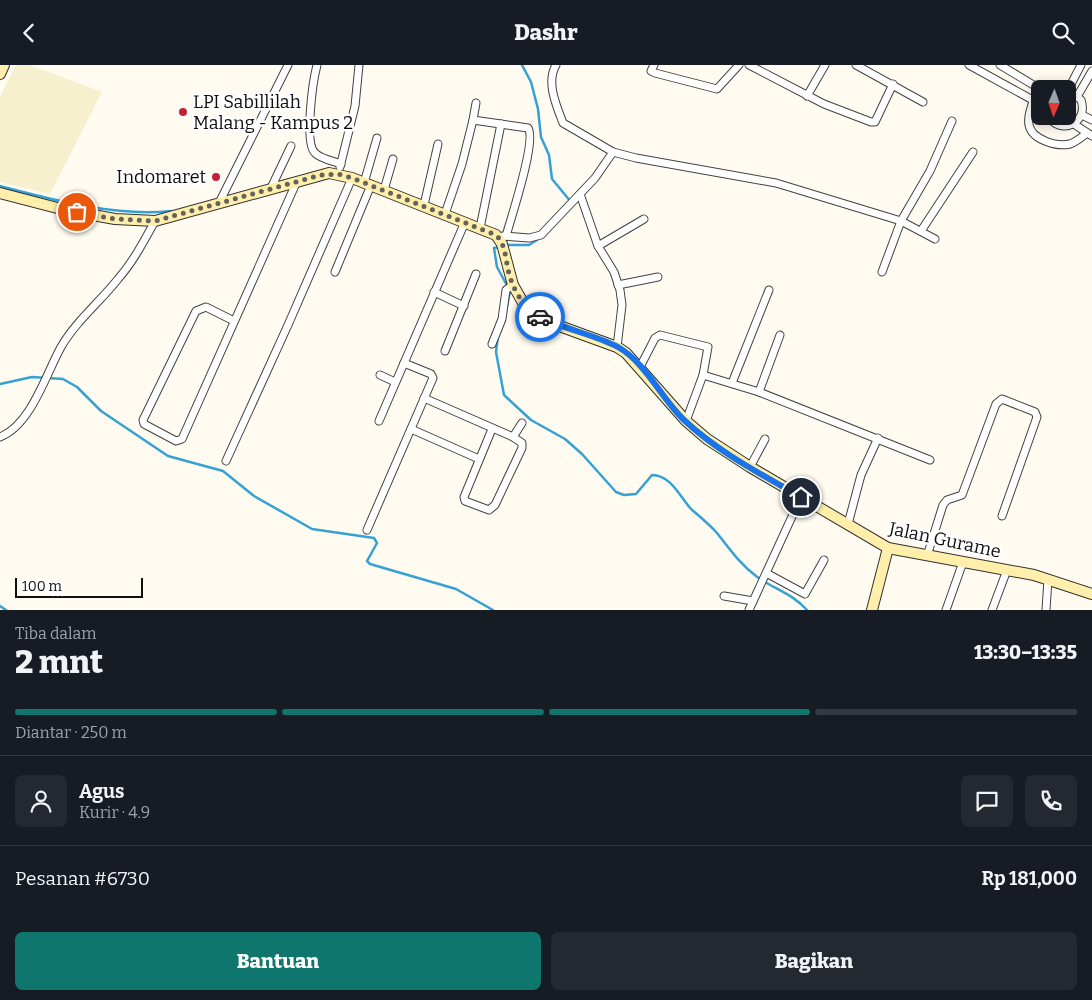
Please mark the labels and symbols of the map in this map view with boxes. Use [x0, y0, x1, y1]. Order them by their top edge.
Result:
north arrow [1031, 80, 1076, 125]
place label: LPI Sabillilah Malang - Kampus 2 [193, 91, 353, 134]
marker: LPI Sabillilah Malang - Kampus 2 [177, 106, 189, 118]
place label: Indomaret [116, 166, 206, 188]
marker: Indomaret [210, 171, 222, 183]
pin [56, 191, 98, 233]
courier [515, 292, 565, 342]
pin [780, 476, 822, 518]
street label: Jalan Gurame [886, 517, 1003, 563]
scale bar [15, 575, 142, 598]

